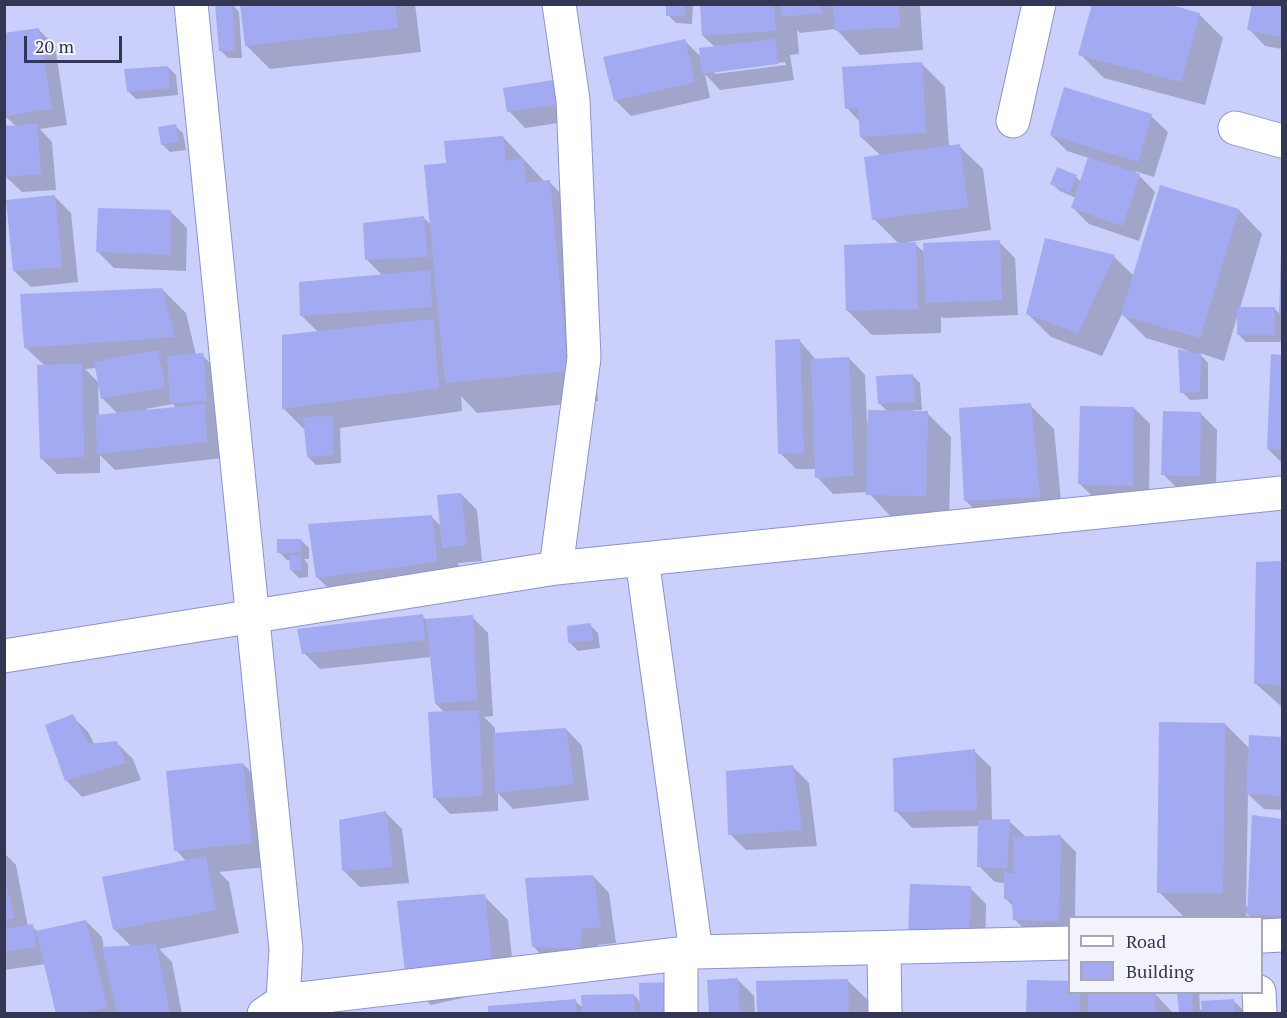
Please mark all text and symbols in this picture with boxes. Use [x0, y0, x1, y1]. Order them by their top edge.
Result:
scale bar [27, 24, 124, 62]
text: 20 m [35, 34, 74, 58]
legend [1068, 916, 1263, 994]
text: Road [1126, 929, 1166, 953]
text: Building [1126, 959, 1194, 983]

